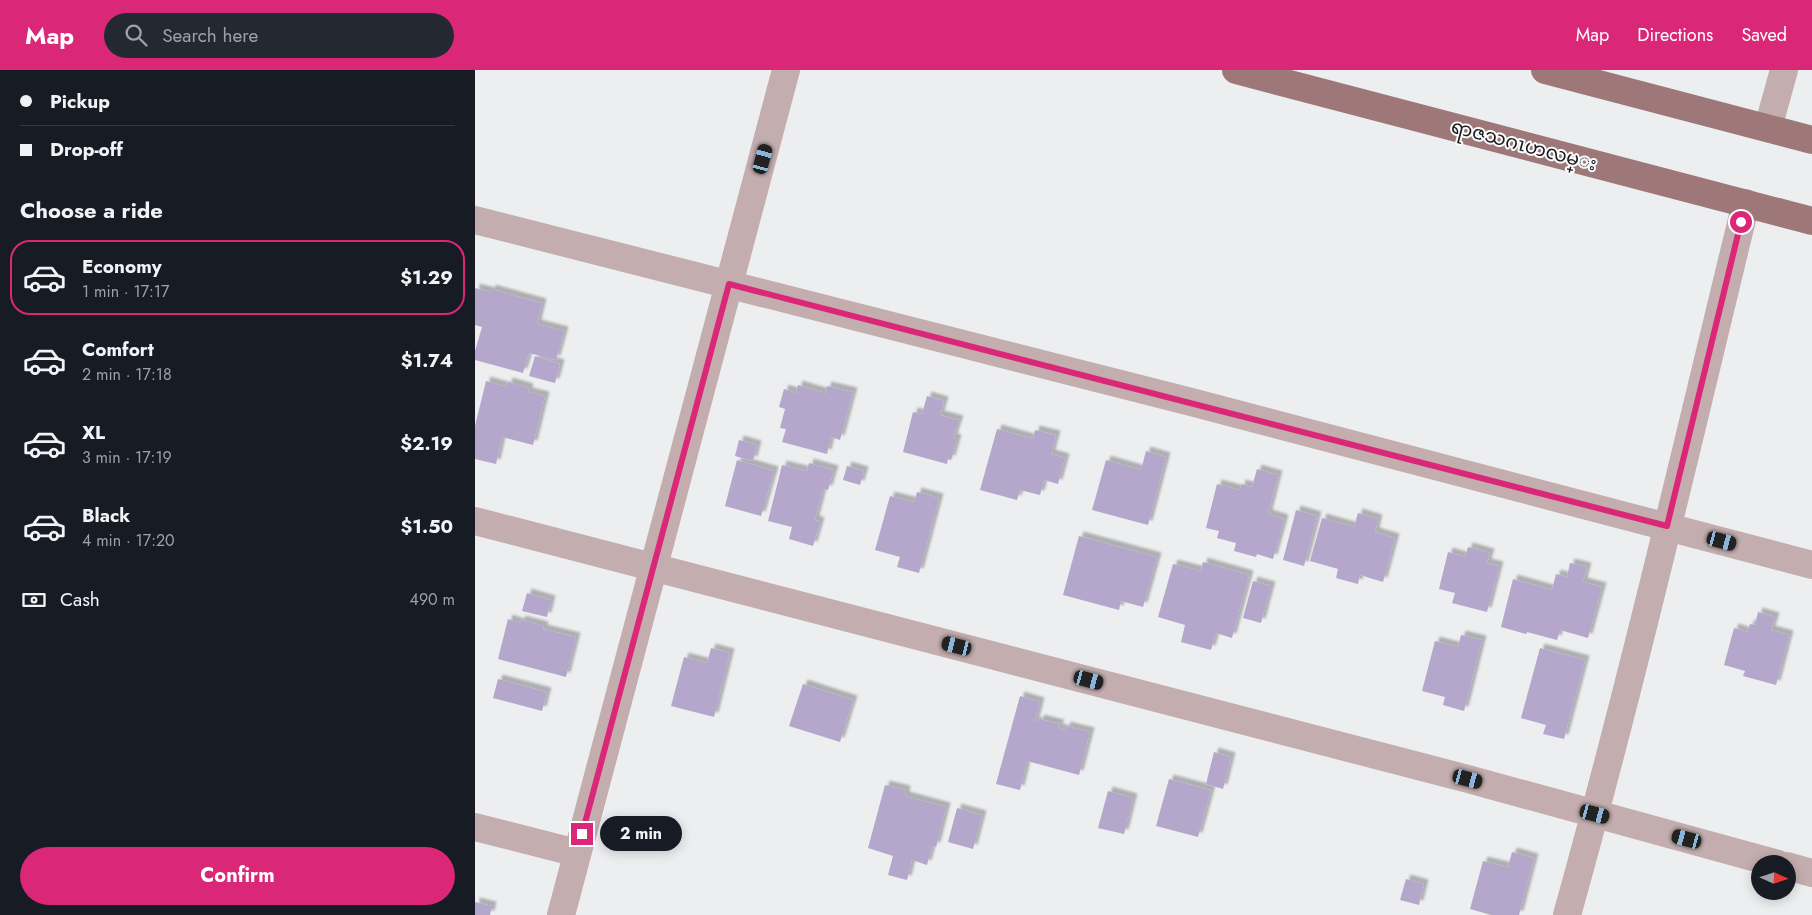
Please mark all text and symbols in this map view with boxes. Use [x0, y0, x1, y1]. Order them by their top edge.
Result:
search box [104, 13, 454, 58]
text: Map [25, 18, 74, 53]
icon: search [122, 21, 150, 49]
text: Search here [162, 22, 258, 49]
text: Map [1576, 22, 1609, 48]
text: Directions [1637, 22, 1713, 48]
text: Saved [1741, 22, 1787, 48]
text: Pickup [50, 88, 110, 115]
street label: ရာဇသဂၤဟလမ္း [1448, 113, 1600, 179]
text: Drop-off [50, 136, 123, 163]
car [751, 143, 774, 175]
text: Choose a ride [20, 194, 163, 226]
route start [1730, 211, 1752, 233]
text: Economy [82, 253, 162, 280]
icon: car [22, 255, 67, 300]
text: $1.29 [400, 264, 453, 291]
text: 1 min · 17:17 [82, 280, 169, 303]
text: Comfort [82, 336, 154, 363]
icon: car [22, 338, 67, 383]
text: $1.74 [401, 347, 453, 374]
text: 2 min · 17:18 [82, 363, 172, 386]
text: XL [82, 419, 105, 446]
icon: car [22, 421, 67, 466]
text: $2.19 [400, 430, 453, 457]
text: 3 min · 17:19 [82, 446, 172, 469]
text: Black [82, 502, 130, 529]
icon: car [22, 504, 67, 549]
text: $1.50 [401, 513, 453, 540]
text: 4 min · 17:20 [82, 529, 175, 552]
car [1705, 530, 1738, 552]
icon: cash [20, 586, 48, 614]
text: Cash [60, 586, 100, 613]
text: 490 m [410, 588, 455, 611]
car [940, 635, 973, 657]
car [1072, 669, 1105, 691]
car [1451, 768, 1484, 790]
car [1578, 803, 1611, 825]
callout: 2 min [599, 816, 682, 852]
text: 2 min [620, 822, 662, 845]
route end [571, 823, 593, 845]
car [1670, 828, 1703, 850]
button: Confirm [20, 847, 455, 905]
north arrow [1751, 855, 1796, 900]
map controls [1751, 855, 1796, 900]

